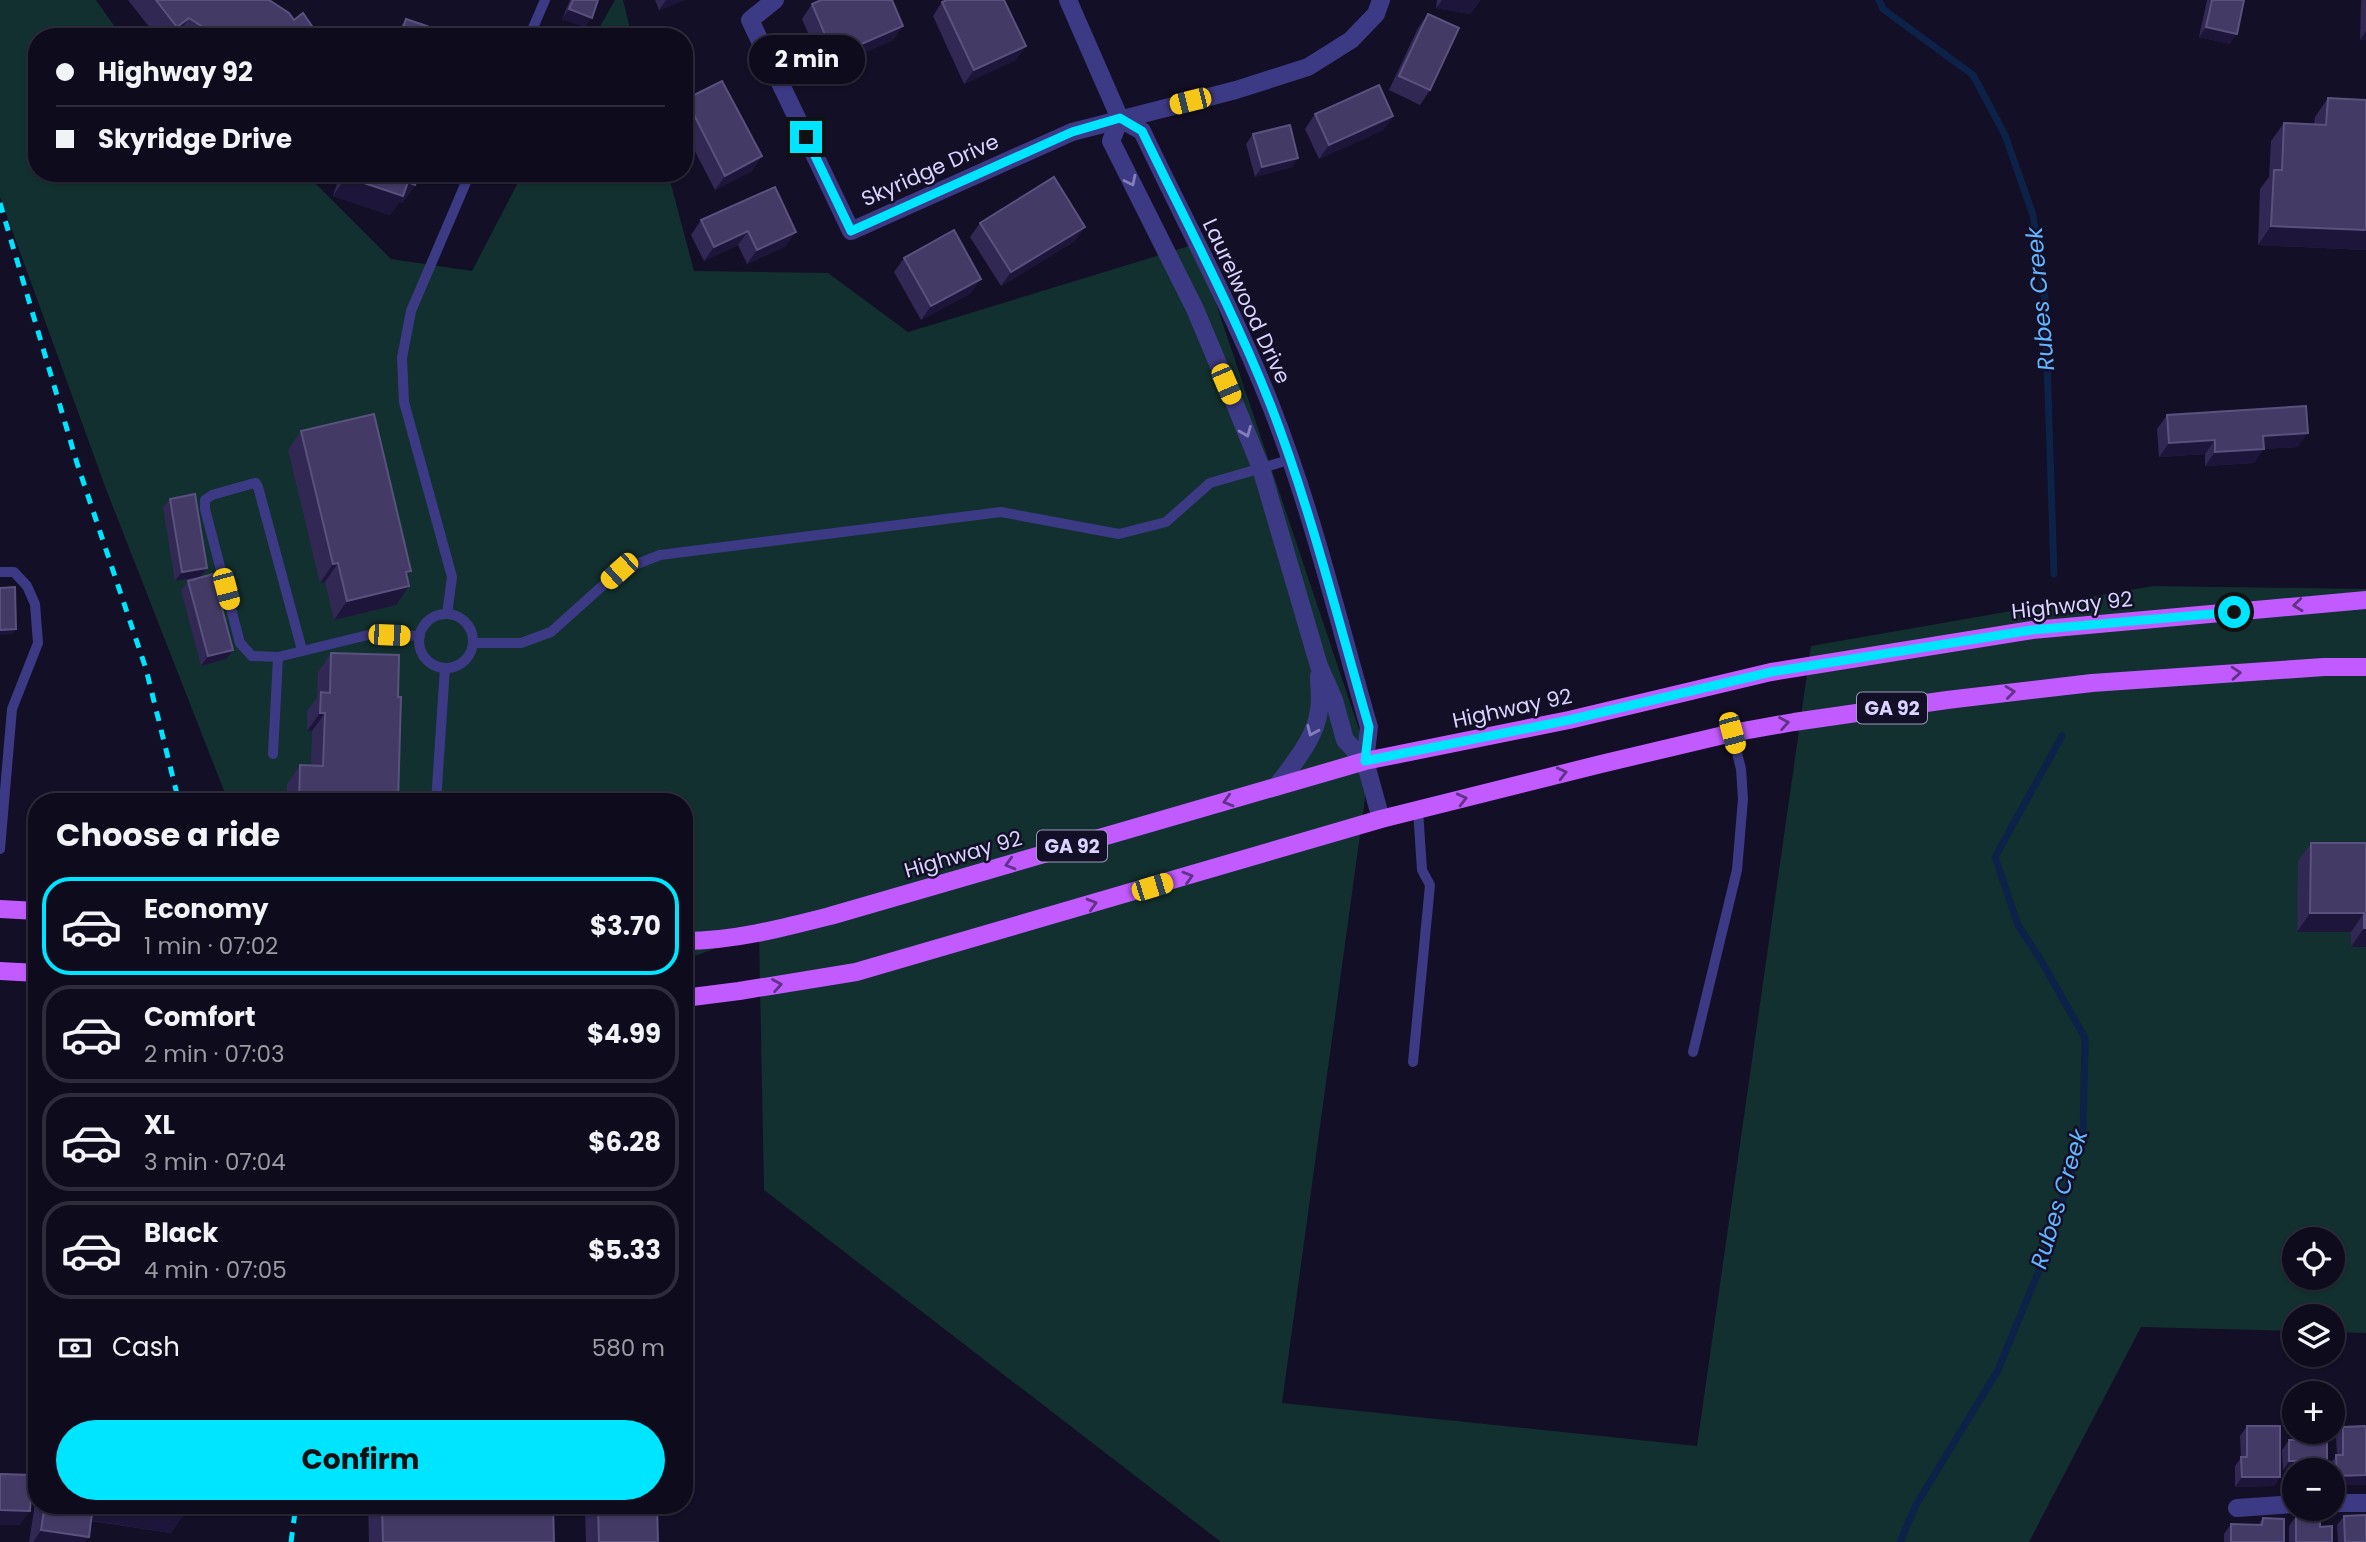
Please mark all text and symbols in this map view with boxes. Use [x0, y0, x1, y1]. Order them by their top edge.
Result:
callout: 2 min [748, 36, 864, 85]
text: 2 min [775, 43, 839, 75]
text: Highway 92 [98, 54, 253, 90]
car [1168, 86, 1213, 116]
text: Skyridge Drive [98, 121, 292, 157]
route end [790, 121, 822, 153]
street label: Skyridge Drive [857, 127, 1003, 213]
one-way arrow [1123, 173, 1136, 186]
street label: Laurelwood Drive [1196, 214, 1298, 388]
water label: Rubes Creek [2018, 225, 2062, 372]
car [1209, 361, 1244, 407]
one-way arrow [1238, 424, 1252, 437]
car [597, 549, 642, 593]
car [211, 566, 242, 612]
street label: Highway 92 [2010, 584, 2134, 626]
route start [2218, 596, 2250, 628]
one-way arrow [2292, 597, 2303, 612]
car [368, 624, 411, 646]
one-way arrow [2231, 666, 2242, 681]
street label: Highway 92 [1450, 681, 1574, 735]
one-way arrow [2004, 685, 2016, 700]
road number: GA 92 [1857, 692, 1927, 723]
car [1717, 710, 1748, 756]
one-way arrow [1778, 717, 1790, 732]
one-way arrow [1306, 724, 1320, 736]
one-way arrow [1556, 767, 1568, 781]
one-way arrow [1223, 792, 1235, 807]
one-way arrow [1456, 793, 1468, 807]
text: Choose a ride [56, 812, 280, 857]
street label: Highway 92 [901, 823, 1025, 885]
road number: GA 92 [1037, 831, 1107, 862]
one-way arrow [1004, 855, 1016, 870]
one-way arrow [1182, 870, 1194, 885]
car [1129, 871, 1176, 903]
text: Economy [144, 891, 268, 927]
icon: car [60, 895, 123, 958]
one-way arrow [1086, 898, 1098, 913]
text: $3.70 [590, 908, 661, 944]
text: 1 min · 07:02 [144, 930, 278, 962]
one-way arrow [771, 978, 783, 993]
text: Comfort [144, 999, 256, 1035]
icon: car [60, 1003, 123, 1066]
text: $4.99 [587, 1016, 661, 1052]
text: 2 min · 07:03 [144, 1038, 284, 1070]
text: XL [144, 1107, 175, 1143]
icon: car [60, 1111, 123, 1174]
text: $6.28 [588, 1124, 661, 1160]
water label: Rubes Creek [2023, 1124, 2096, 1273]
text: 3 min · 07:04 [144, 1146, 286, 1178]
text: Black [144, 1215, 218, 1251]
icon: car [60, 1219, 123, 1282]
map controls [2282, 1227, 2345, 1521]
button: locate [2282, 1227, 2345, 1290]
text: $5.33 [588, 1232, 661, 1268]
text: 4 min · 07:05 [144, 1254, 287, 1286]
button: layers [2282, 1304, 2345, 1367]
icon: cash [56, 1329, 94, 1367]
text: Cash [112, 1329, 180, 1365]
text: 580 m [592, 1332, 665, 1364]
button: + [2282, 1381, 2345, 1444]
button: Confirm [56, 1420, 665, 1500]
button: − [2282, 1458, 2345, 1521]

